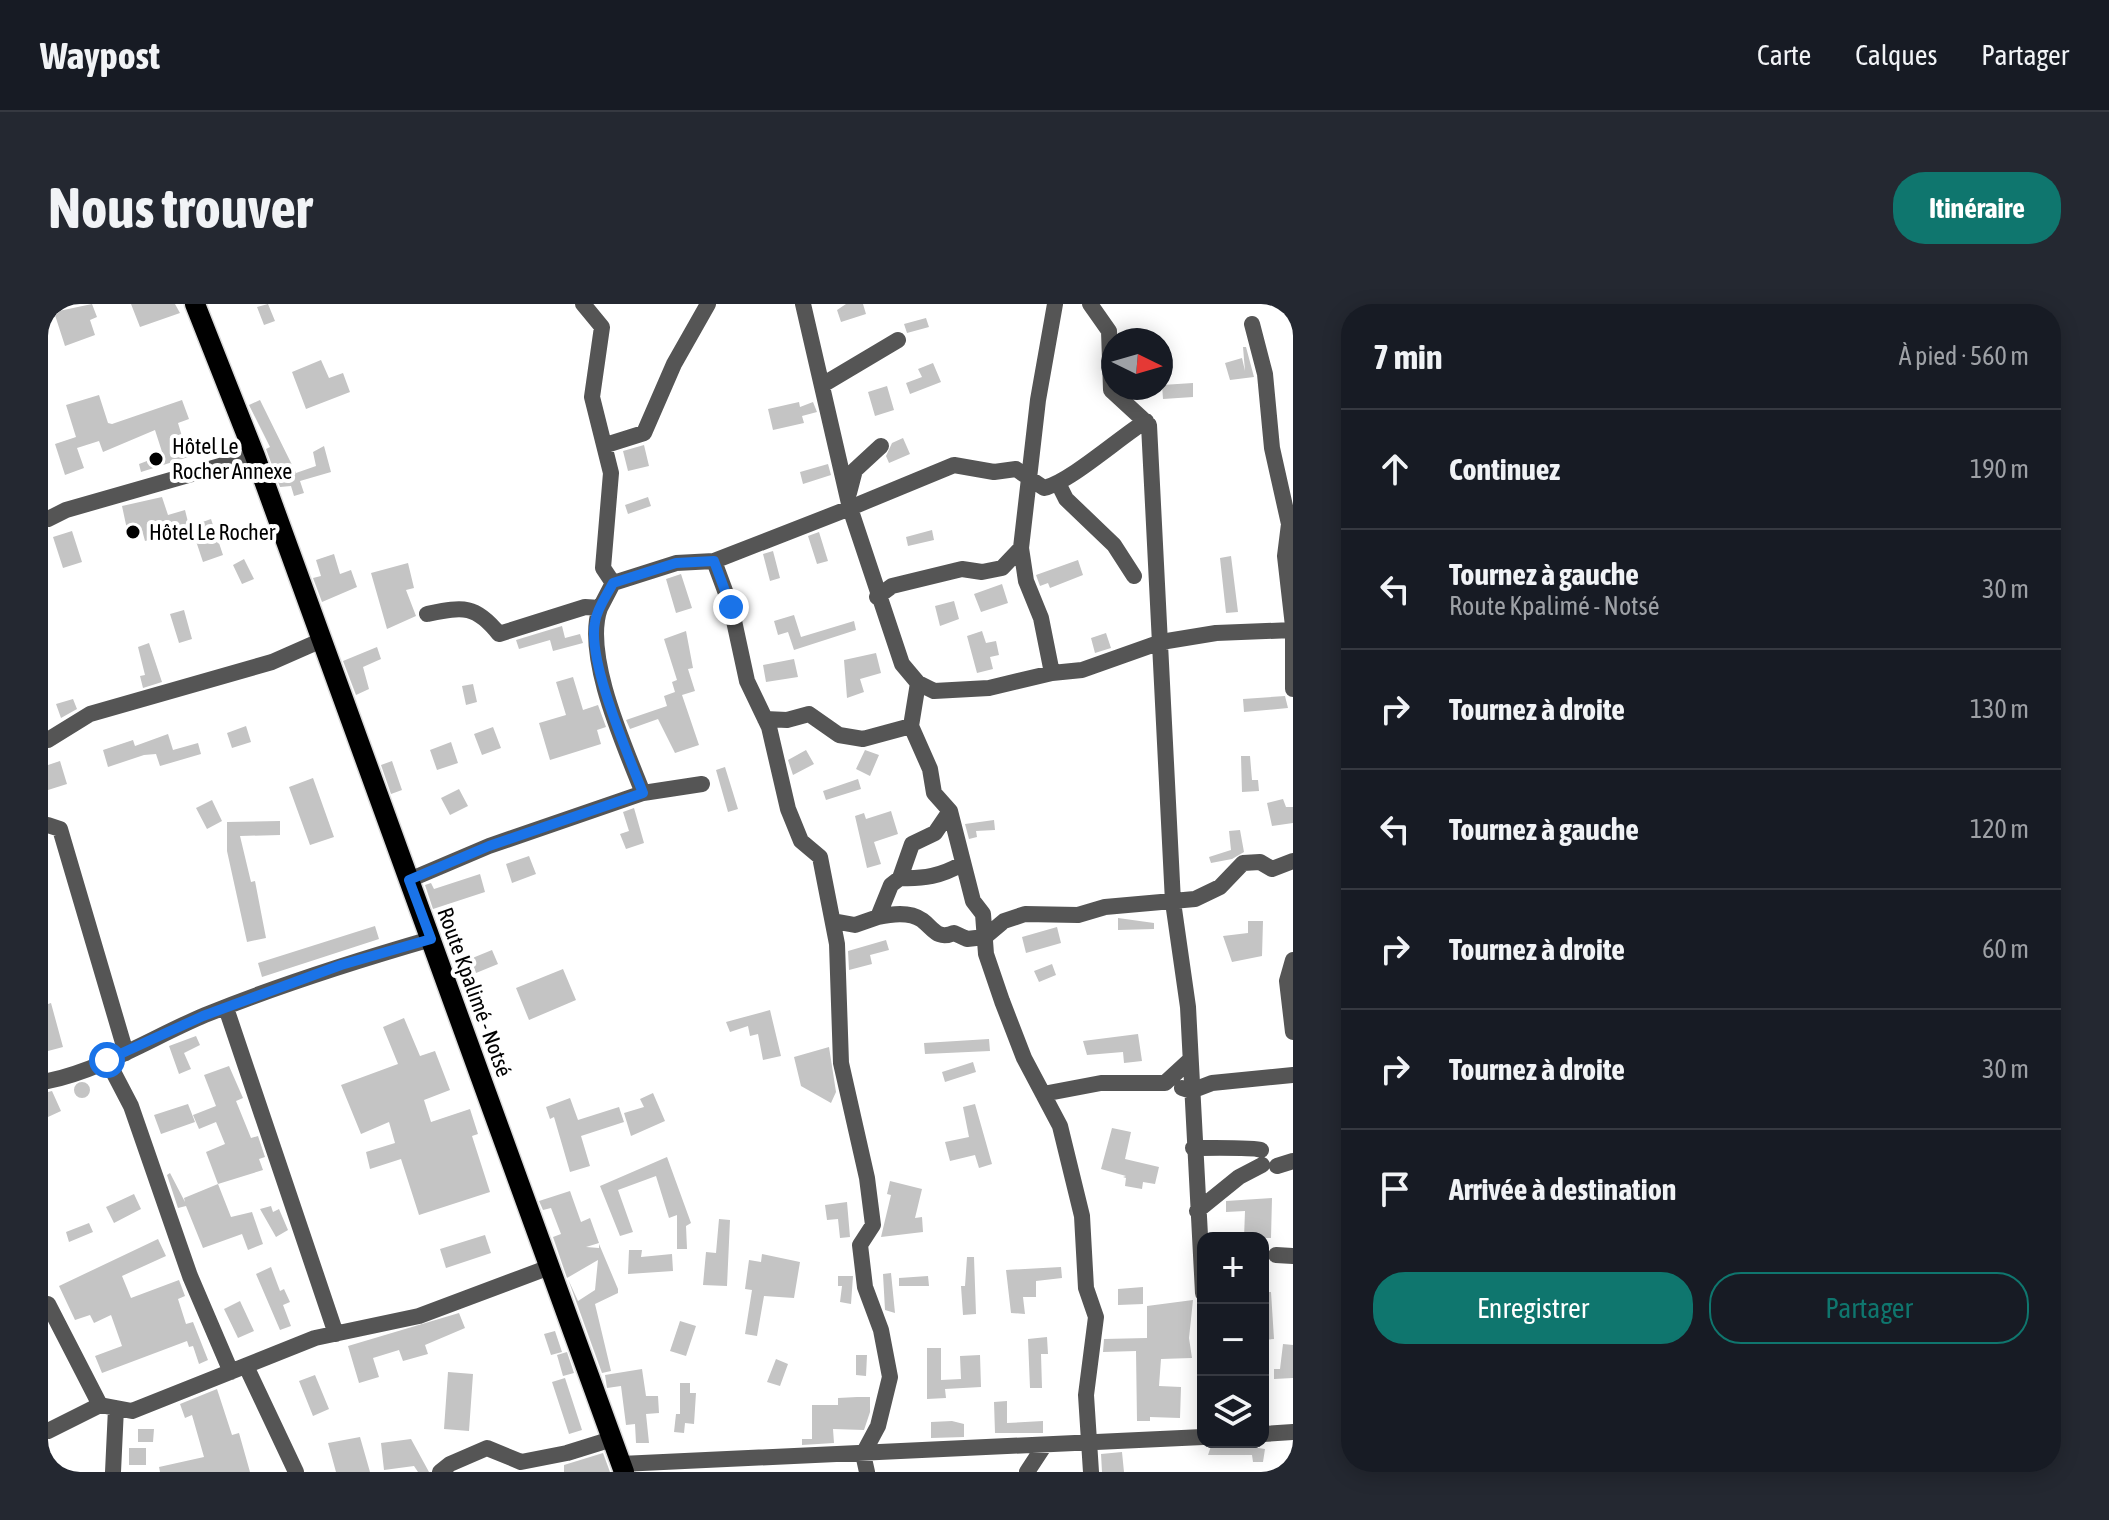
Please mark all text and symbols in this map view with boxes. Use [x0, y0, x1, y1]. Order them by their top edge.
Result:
text: Waypost [40, 34, 160, 77]
text: Carte [1757, 39, 1811, 71]
text: Calques [1855, 39, 1937, 71]
text: Partager [1981, 39, 2069, 71]
button: Itinéraire [1893, 172, 2061, 244]
text: Nous trouver [48, 176, 312, 240]
north arrow [1101, 328, 1173, 400]
text: 7 min [1373, 337, 1442, 376]
text: À pied · 560 m [1899, 341, 2029, 371]
place label: Hôtel Le Rocher Annexe [172, 433, 292, 484]
icon: ahead [1373, 447, 1417, 491]
marker: Hôtel Le Rocher Annexe [147, 450, 165, 468]
text: Continuez [1449, 452, 1560, 486]
text: 190 m [1970, 454, 2029, 484]
place label: Hôtel Le Rocher [149, 519, 276, 545]
marker: Hôtel Le Rocher [124, 523, 142, 541]
text: Tournez à gauche [1449, 557, 1639, 591]
icon: left [1373, 567, 1417, 611]
text: 30 m [1982, 574, 2029, 604]
route end [713, 589, 749, 625]
text: Route Kpalimé - Notsé [1449, 591, 1660, 621]
icon: right [1373, 687, 1417, 731]
text: Tournez à droite [1449, 692, 1625, 726]
text: 130 m [1970, 694, 2029, 724]
icon: left [1373, 807, 1417, 851]
text: Tournez à gauche [1449, 812, 1639, 846]
text: 120 m [1970, 814, 2029, 844]
street label: Route Kpalimé - Notsé [432, 904, 518, 1080]
icon: right [1373, 927, 1417, 971]
text: Tournez à droite [1449, 932, 1625, 966]
text: 60 m [1982, 934, 2029, 964]
route start [89, 1042, 125, 1078]
icon: right [1373, 1047, 1417, 1091]
text: Tournez à droite [1449, 1052, 1625, 1086]
text: 30 m [1982, 1054, 2029, 1084]
icon: arrive [1373, 1167, 1417, 1211]
text: Arrivée à destination [1449, 1172, 1676, 1206]
map controls [1197, 1232, 1269, 1448]
button: + [1197, 1232, 1269, 1304]
button: Enregistrer [1373, 1272, 1693, 1344]
button: Partager [1709, 1272, 2029, 1344]
button: − [1197, 1304, 1269, 1376]
button: layers [1197, 1376, 1269, 1448]

